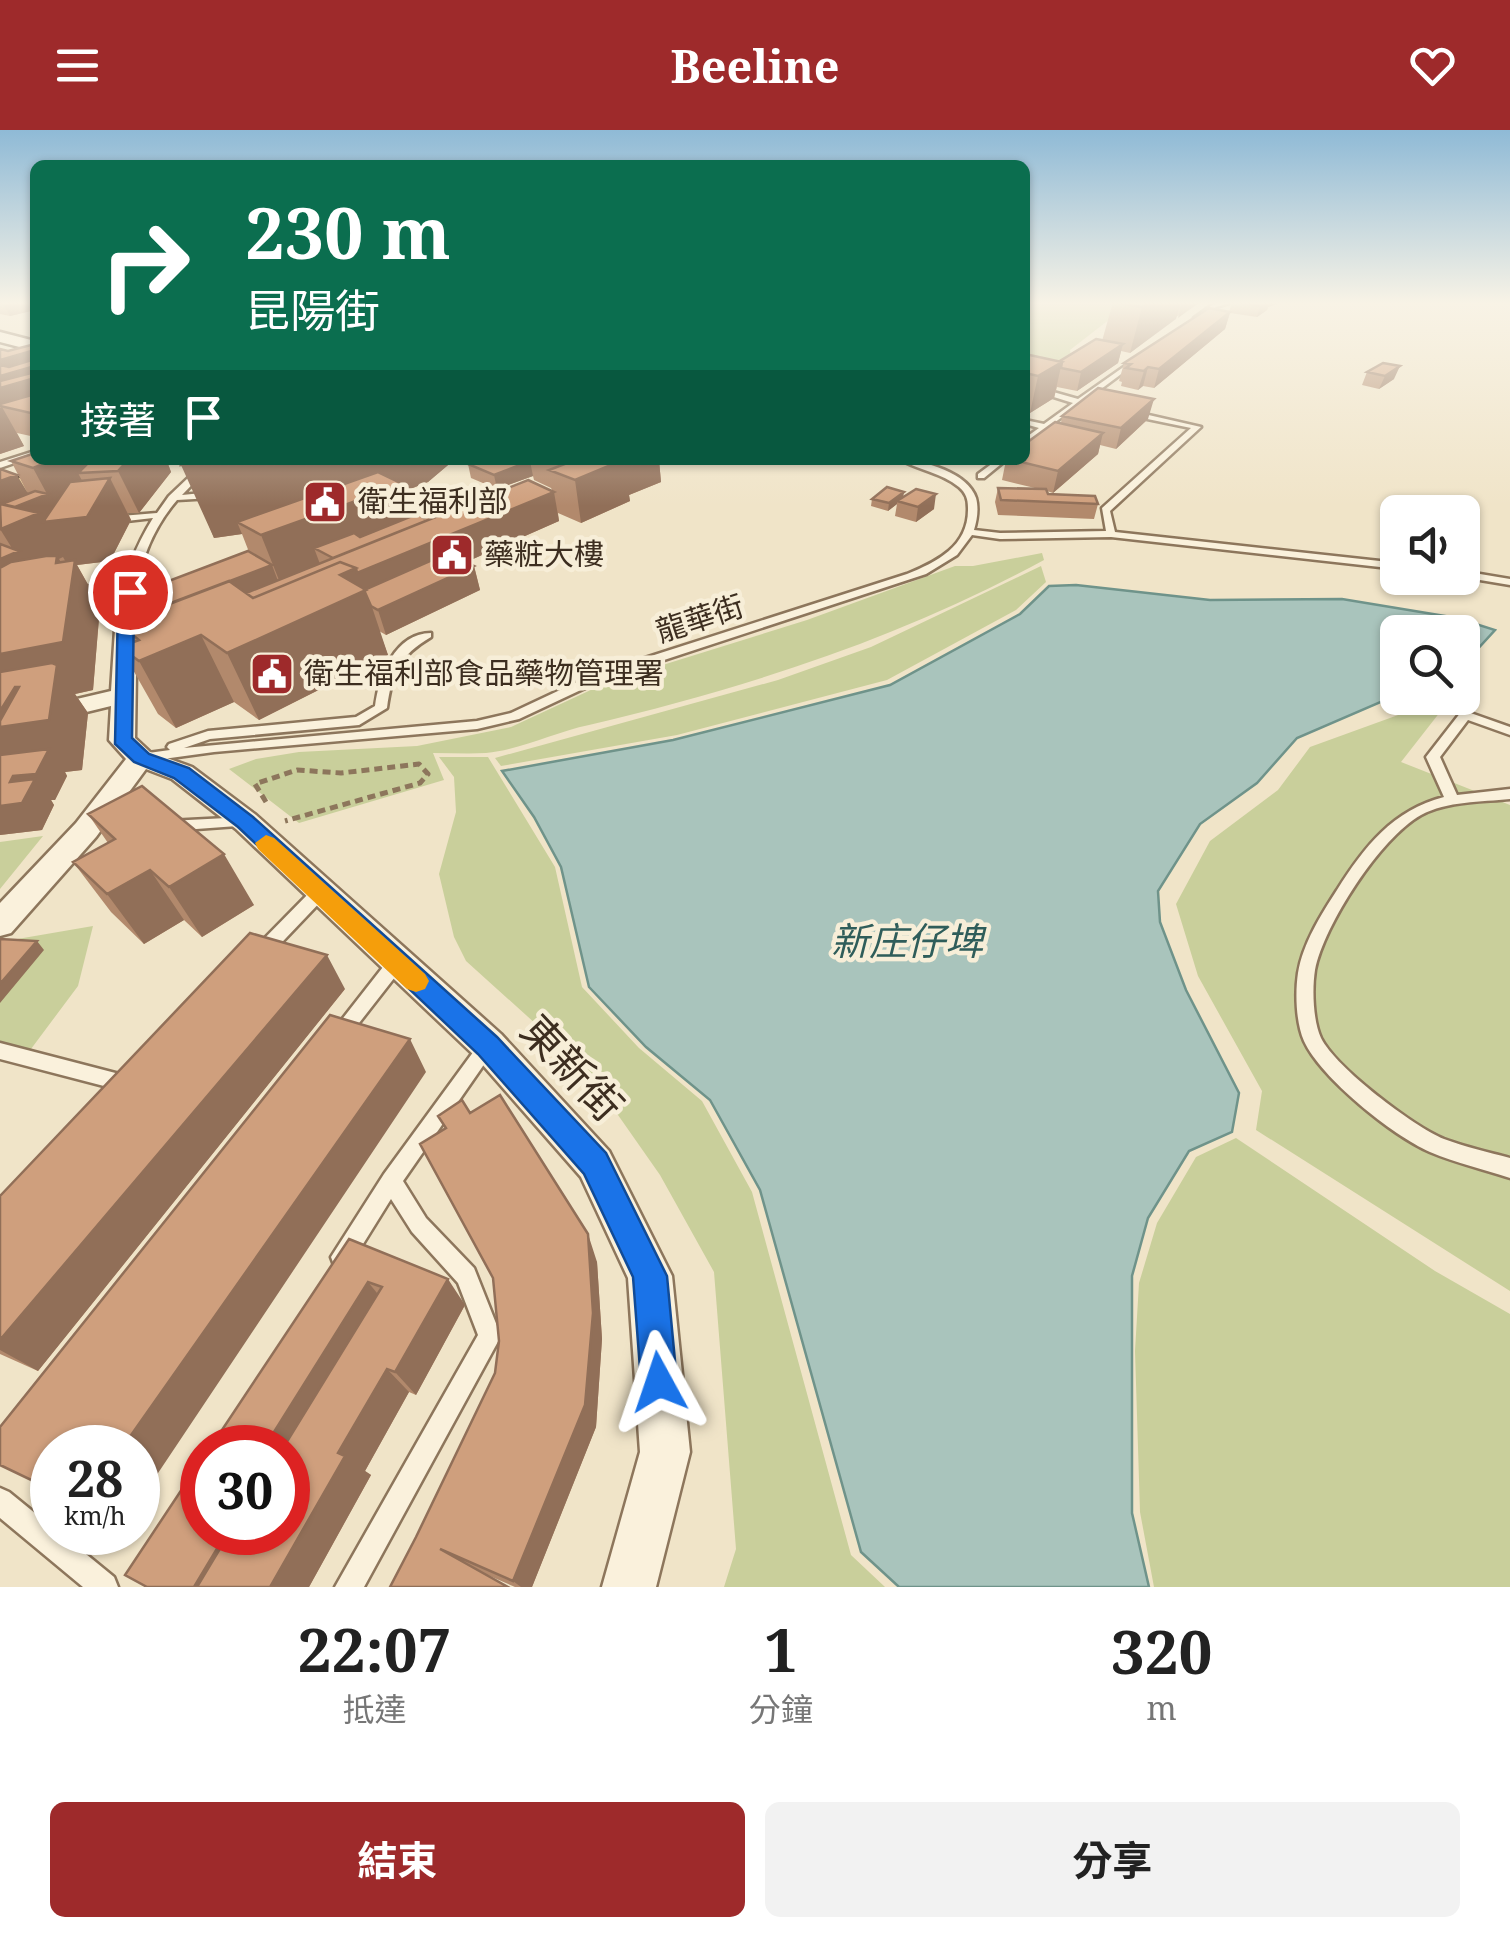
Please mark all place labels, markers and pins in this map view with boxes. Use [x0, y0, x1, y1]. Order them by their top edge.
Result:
public building icon: 衛生福利部 [302, 479, 348, 525]
place label: 衛生福利部 [358, 480, 508, 521]
public building icon: 藥粧大樓 [429, 532, 475, 578]
place label: 藥粧大樓 [484, 533, 604, 574]
pin [88, 550, 173, 635]
public building icon: 衛生福利部食品藥物管理署 [249, 651, 295, 697]
place label: 衛生福利部食品藥物管理署 [304, 652, 664, 693]

